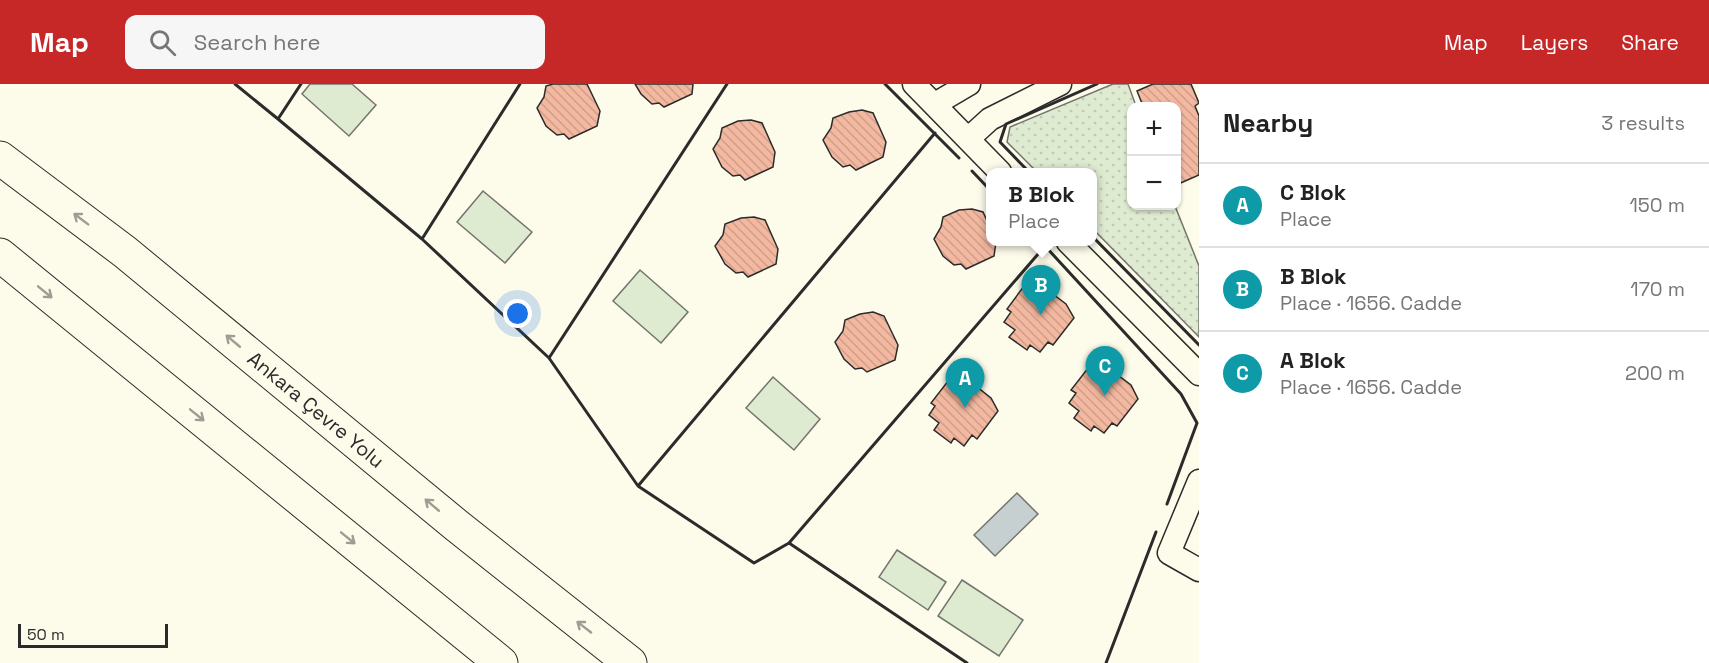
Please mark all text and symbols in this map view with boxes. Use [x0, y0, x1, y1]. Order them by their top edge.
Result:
search box [125, 15, 545, 69]
text: Map [30, 24, 89, 60]
icon: search [146, 26, 179, 59]
text: Search here [194, 28, 321, 56]
text: Map [1444, 29, 1488, 56]
text: Layers [1521, 29, 1588, 56]
text: Share [1621, 29, 1679, 56]
map controls [1127, 102, 1181, 210]
button: + [1127, 102, 1181, 156]
text: Nearby [1223, 106, 1313, 140]
text: 3 results [1601, 110, 1685, 136]
button: − [1127, 156, 1181, 210]
popup [986, 168, 1097, 246]
text: C Blok [1280, 178, 1346, 206]
text: B Blok [1008, 180, 1075, 208]
text: A [1236, 192, 1249, 218]
text: 150 m [1630, 192, 1685, 218]
text: Place [1280, 206, 1332, 232]
text: Place [1008, 208, 1060, 234]
one-way arrow [73, 213, 89, 225]
text: B Blok [1280, 262, 1347, 290]
pin: B [1022, 266, 1060, 315]
text: B [1236, 276, 1249, 302]
text: 170 m [1630, 276, 1685, 302]
one-way arrow [37, 285, 53, 298]
text: Place · 1656. Cadde [1280, 290, 1462, 316]
your location [503, 299, 532, 328]
one-way arrow [226, 334, 241, 348]
street label: Ankara Çevre Yolu [242, 346, 390, 474]
pin: C [1086, 346, 1124, 396]
text: A Blok [1280, 346, 1346, 374]
pin: A [946, 358, 984, 408]
text: C [1236, 360, 1249, 386]
text: 200 m [1625, 360, 1685, 386]
text: Place · 1656. Cadde [1280, 374, 1462, 400]
one-way arrow [189, 408, 205, 421]
one-way arrow [424, 499, 440, 512]
one-way arrow [340, 531, 356, 544]
one-way arrow [576, 620, 592, 633]
scale bar [18, 621, 168, 648]
text: 50 m [27, 624, 65, 645]

